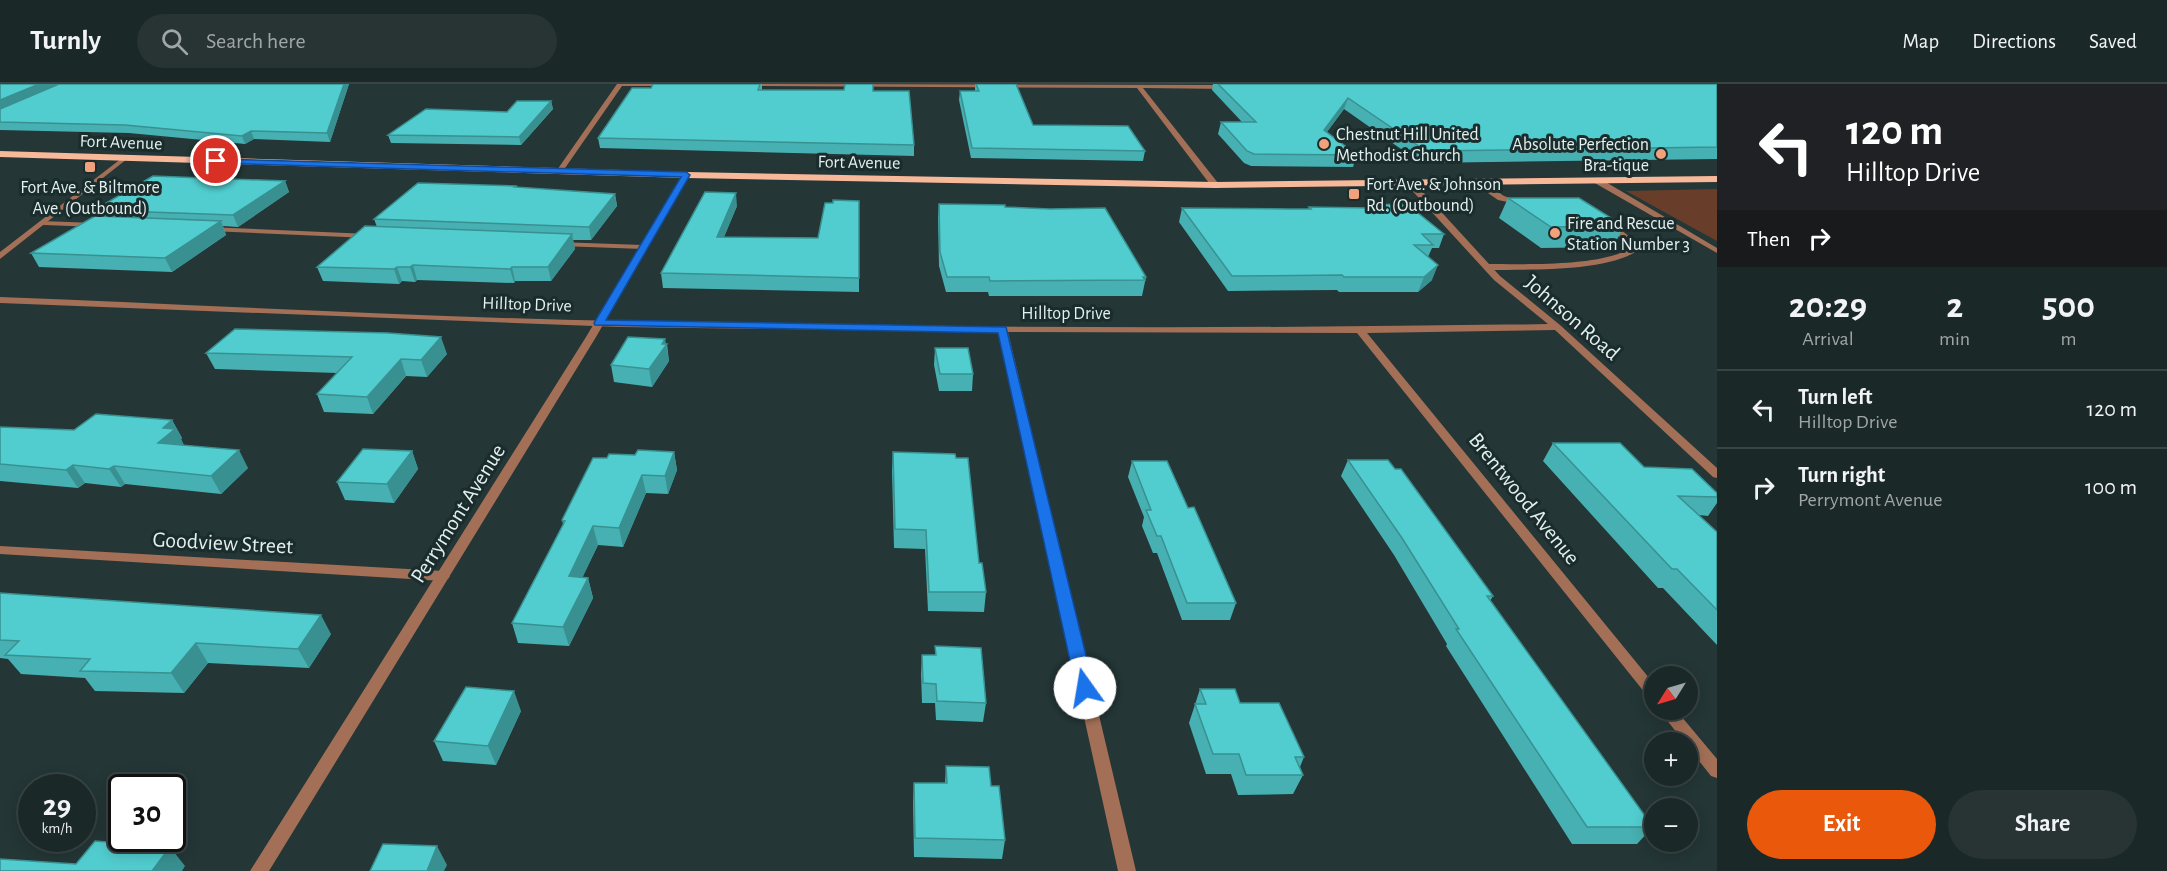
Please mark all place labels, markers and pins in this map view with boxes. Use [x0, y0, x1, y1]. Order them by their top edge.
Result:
place label: Chestnut Hill United Methodist Church [1336, 126, 1479, 165]
pin [190, 135, 241, 186]
place label: Absolute Perfection Bra-tique [1512, 136, 1649, 175]
marker: Chestnut Hill United Methodist Church [1317, 137, 1331, 151]
marker: Absolute Perfection Bra-tique [1654, 147, 1668, 161]
marker: Fort Ave. & Biltmore Ave. (Outbound) [83, 160, 97, 174]
place label: Fort Ave. & Johnson Rd. (Outbound) [1366, 176, 1501, 215]
place label: Fort Ave. & Biltmore Ave. (Outbound) [20, 179, 160, 218]
marker: Fort Ave. & Johnson Rd. (Outbound) [1347, 187, 1361, 201]
place label: Fire and Rescue Station Number 3 [1567, 215, 1690, 254]
marker: Fire and Rescue Station Number 3 [1548, 226, 1562, 240]

